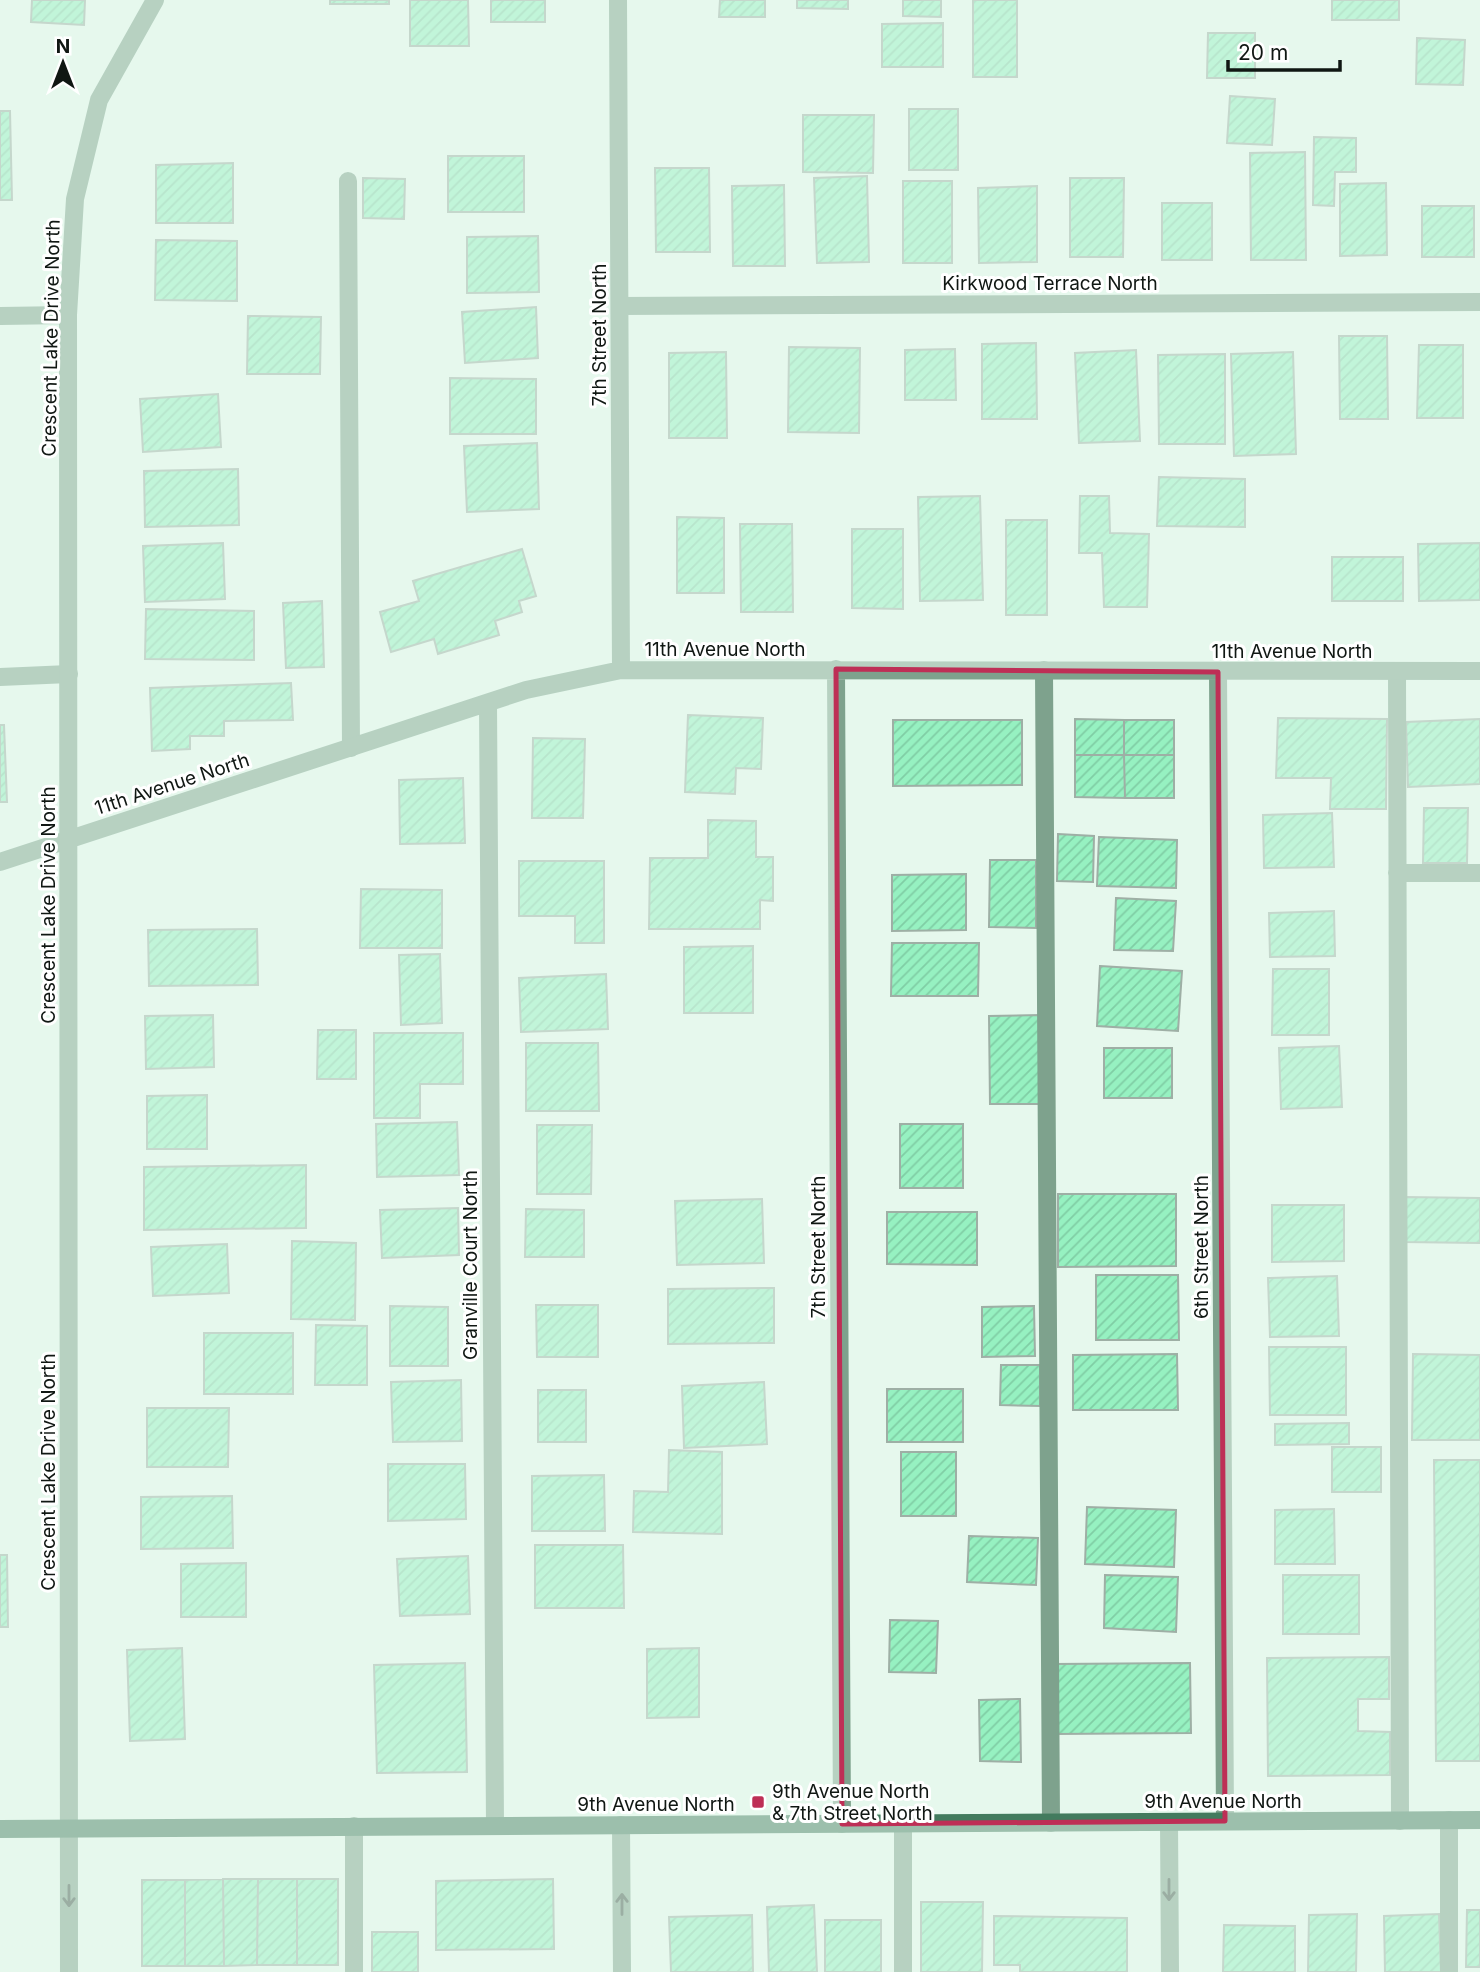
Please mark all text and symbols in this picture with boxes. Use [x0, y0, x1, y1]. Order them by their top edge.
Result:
north arrow [28, 28, 98, 98]
scale bar [1228, 28, 1340, 72]
text: N [56, 35, 70, 58]
text: 20 m [1238, 40, 1288, 65]
street label: Crescent Lake Drive North [37, 219, 65, 457]
street label: 7th Street North [588, 263, 611, 407]
street label: Kirkwood Terrace North [942, 272, 1158, 295]
street label: 11th Avenue North [644, 638, 806, 661]
street label: 11th Avenue North [1211, 640, 1373, 663]
street label: 11th Avenue North [92, 748, 252, 820]
street label: Crescent Lake Drive North [37, 786, 60, 1024]
street label: Granville Court North [459, 1170, 482, 1360]
street label: 7th Street North [807, 1175, 830, 1319]
street label: 6th Street North [1190, 1175, 1213, 1319]
street label: Crescent Lake Drive North [37, 1353, 60, 1591]
place label: 9th Avenue North & 7th Street North [772, 1780, 933, 1825]
street label: 9th Avenue North [1144, 1790, 1302, 1813]
street label: 9th Avenue North [577, 1793, 735, 1816]
marker: 9th Avenue North & 7th Street North [750, 1794, 766, 1810]
one-way arrow [1162, 1879, 1176, 1902]
one-way arrow [62, 1885, 76, 1908]
one-way arrow [615, 1893, 629, 1916]

